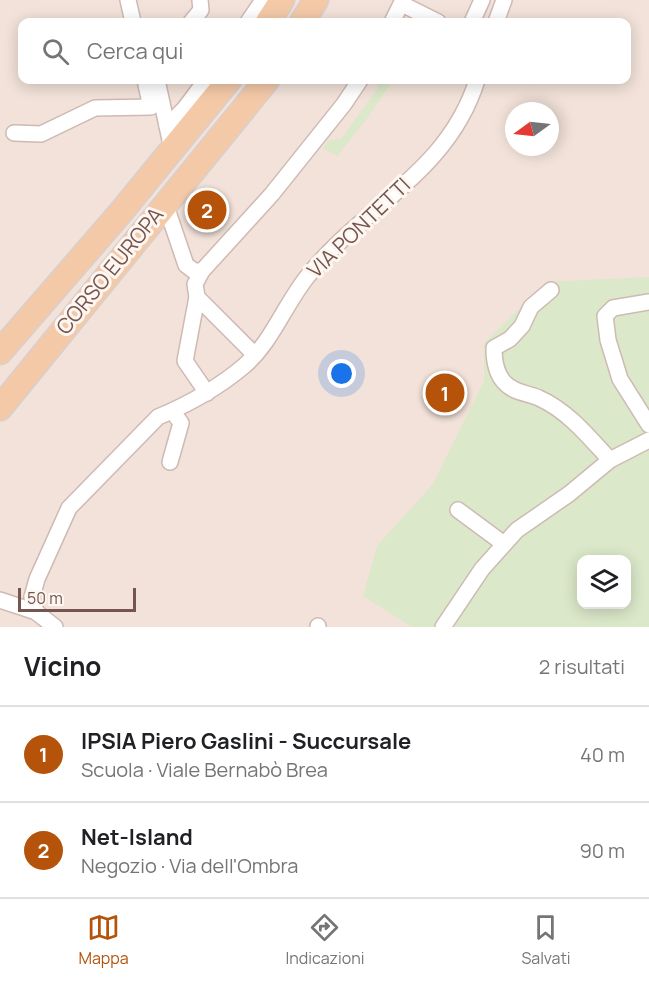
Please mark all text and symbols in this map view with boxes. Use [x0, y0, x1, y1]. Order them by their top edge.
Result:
search box [18, 18, 631, 84]
icon: search [39, 35, 72, 68]
text: Cerca qui [87, 36, 183, 66]
north arrow [505, 102, 559, 156]
street label: VIA PONTETTI [301, 171, 416, 284]
pin: 2 [188, 188, 226, 232]
street label: CORSO EUROPA [49, 201, 169, 340]
your location [327, 359, 356, 388]
pin: 1 [426, 370, 464, 416]
map controls [577, 555, 631, 609]
button: layers [577, 555, 631, 609]
scale bar [18, 585, 136, 612]
text: 50 m [27, 587, 63, 609]
text: Vicino [24, 648, 101, 684]
text: 2 risultati [539, 653, 625, 680]
text: IPSIA Piero Gaslini - Succursale [81, 726, 411, 756]
text: 1 [39, 741, 48, 768]
text: 40 m [580, 741, 625, 768]
text: Scuola · Viale Bernabò Brea [81, 756, 328, 783]
text: Net-Island [81, 822, 193, 852]
text: 2 [38, 837, 49, 864]
text: 90 m [579, 837, 625, 864]
text: Negozio · Via dell'Ombra [81, 852, 298, 879]
tab: Mappa [78, 911, 129, 969]
tab: Indicazioni [285, 911, 365, 969]
tab: Salvati [521, 911, 571, 969]

